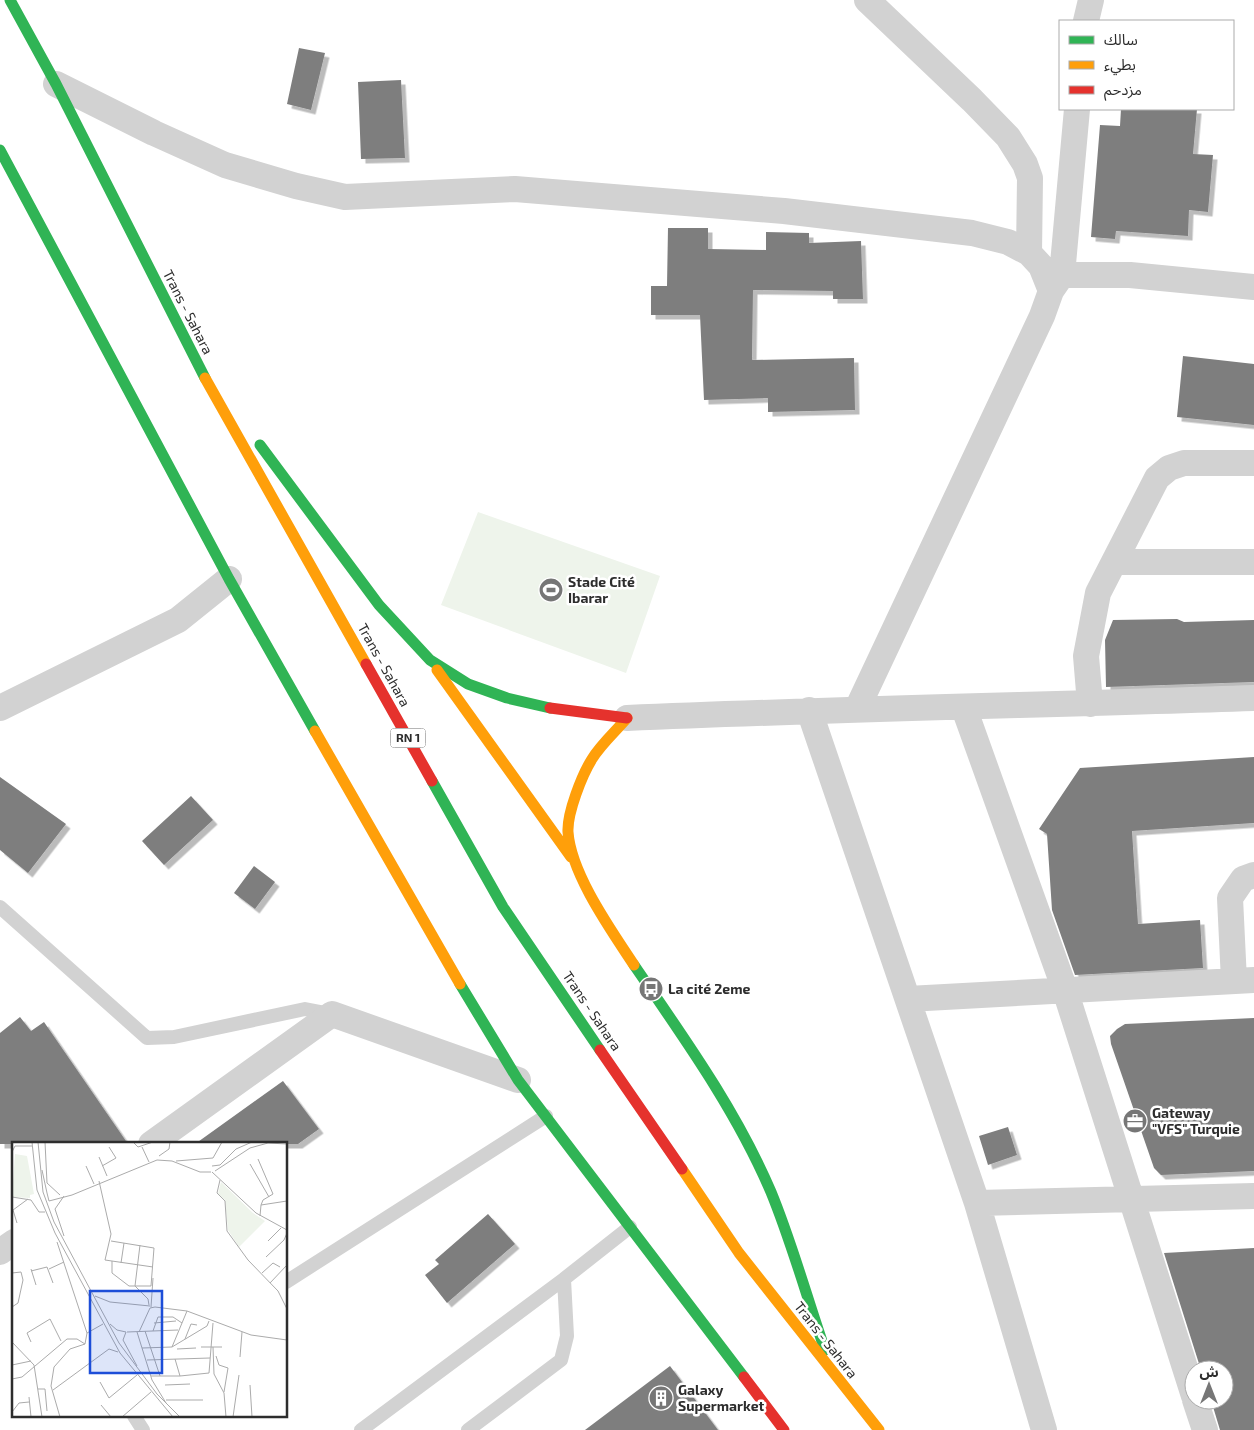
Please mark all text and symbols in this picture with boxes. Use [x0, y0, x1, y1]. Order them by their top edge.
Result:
legend [1059, 20, 1234, 110]
text: سالك [1104, 30, 1138, 48]
text: بطيء [1104, 55, 1136, 76]
text: مزدحم [1104, 80, 1142, 101]
street label: Trans - Sahara [160, 267, 217, 357]
place label: Stade Cité Ibarar [568, 573, 635, 606]
sports icon: Stade Cité Ibarar [538, 577, 564, 603]
street label: Trans - Sahara [355, 620, 414, 709]
road number: RN 1 [390, 728, 426, 748]
street label: Trans - Sahara [559, 968, 625, 1054]
bus stop icon: La cité 2eme [638, 976, 664, 1002]
place label: La cité 2eme [668, 980, 751, 997]
place label: Gateway "VFS" Turquie [1152, 1104, 1240, 1137]
office icon: Gateway "VFS" Turquie [1122, 1108, 1148, 1134]
inset map [12, 1142, 288, 1418]
street label: Trans - Sahara [791, 1298, 862, 1381]
north arrow [1184, 1360, 1234, 1410]
text: ش [1199, 1363, 1219, 1380]
place label: Galaxy Supermarket [678, 1381, 765, 1414]
building icon: Galaxy Supermarket [648, 1385, 674, 1411]

